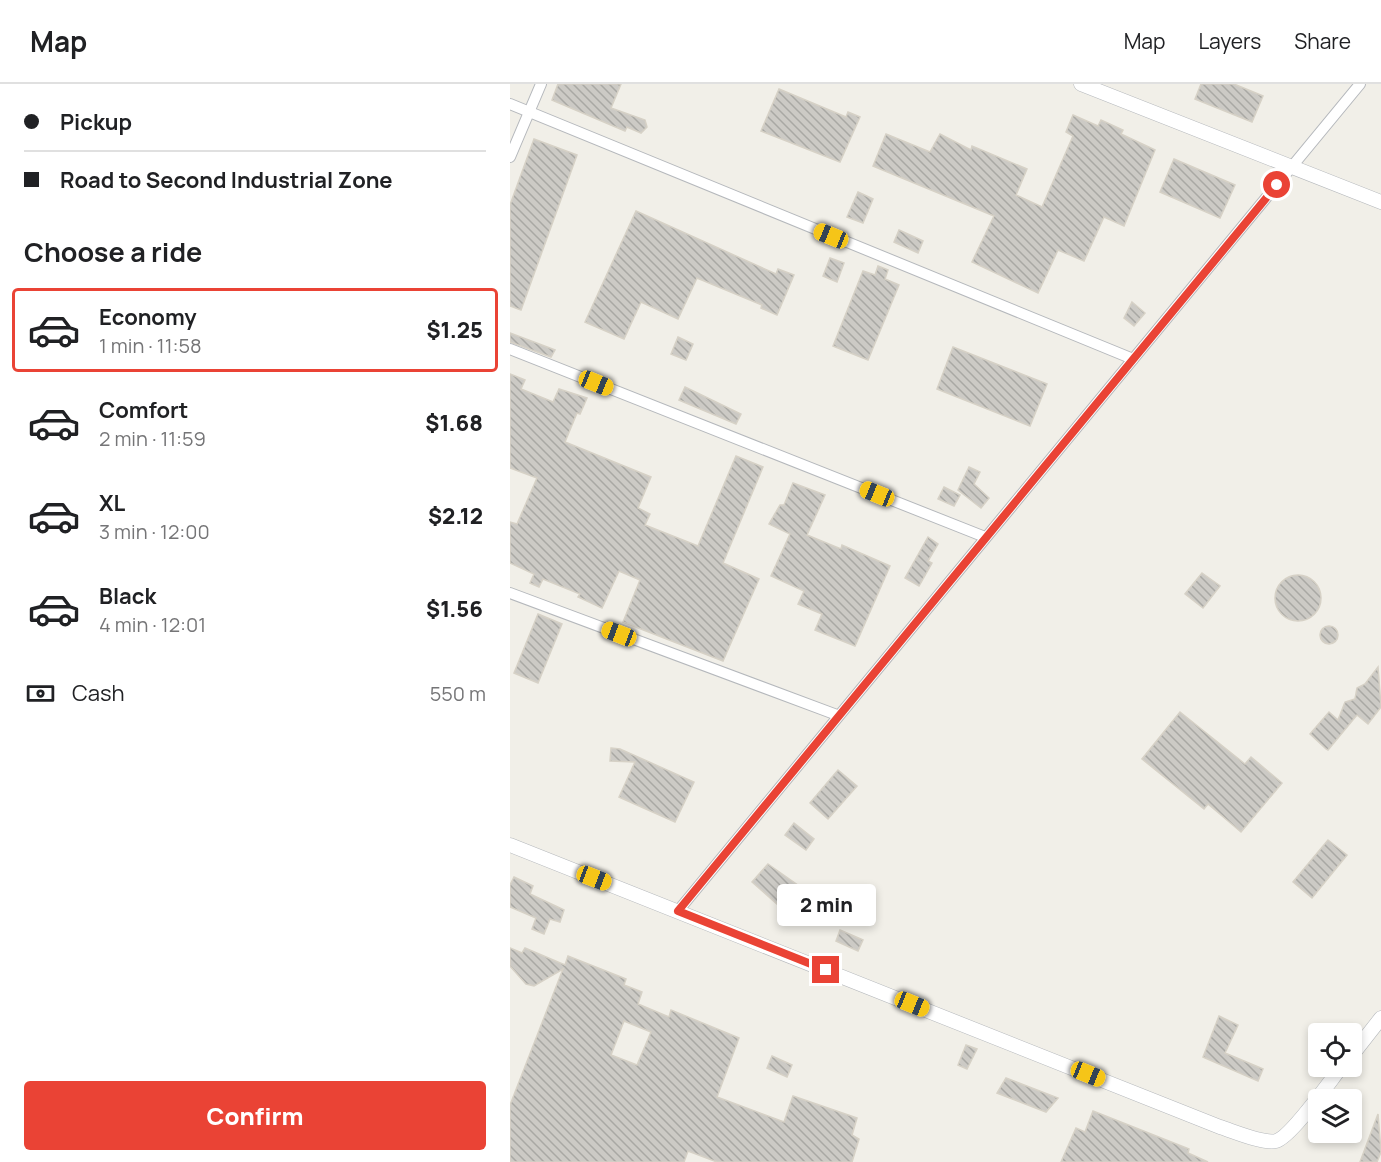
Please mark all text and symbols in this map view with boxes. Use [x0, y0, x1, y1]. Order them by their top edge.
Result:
text: Map [30, 22, 87, 60]
text: Map [1124, 27, 1165, 55]
text: Layers [1198, 27, 1261, 55]
text: Share [1294, 27, 1351, 55]
text: Pickup [60, 107, 132, 137]
text: Road to Second Industrial Zone [60, 165, 393, 195]
route start [1263, 171, 1290, 198]
car [811, 221, 851, 251]
text: Choose a ride [24, 233, 202, 270]
text: Economy [99, 302, 197, 332]
icon: car [27, 303, 81, 357]
text: $1.25 [427, 315, 483, 345]
text: 1 min · 11:58 [99, 332, 202, 359]
car [576, 368, 616, 398]
text: Comfort [99, 395, 188, 425]
icon: car [27, 396, 81, 450]
text: $1.68 [425, 408, 483, 438]
text: 2 min · 11:59 [99, 425, 206, 452]
car [857, 479, 897, 509]
text: XL [99, 488, 125, 518]
icon: car [27, 489, 81, 543]
text: $2.12 [428, 501, 483, 531]
text: 3 min · 12:00 [99, 518, 210, 545]
text: Black [99, 581, 156, 611]
icon: car [27, 582, 81, 636]
text: $1.56 [426, 594, 483, 624]
text: 4 min · 12:01 [99, 611, 206, 638]
car [599, 619, 639, 649]
icon: cash [24, 677, 57, 710]
text: Cash [72, 678, 125, 708]
text: 550 m [430, 680, 486, 707]
car [574, 863, 614, 893]
callout: 2 min [776, 883, 876, 925]
text: 2 min [800, 891, 853, 918]
route end [812, 956, 839, 983]
car [892, 989, 932, 1019]
map controls [1308, 1023, 1362, 1143]
button: locate [1308, 1023, 1362, 1077]
car [1068, 1059, 1108, 1089]
button: Confirm [24, 1081, 486, 1150]
button: layers [1308, 1089, 1362, 1143]

